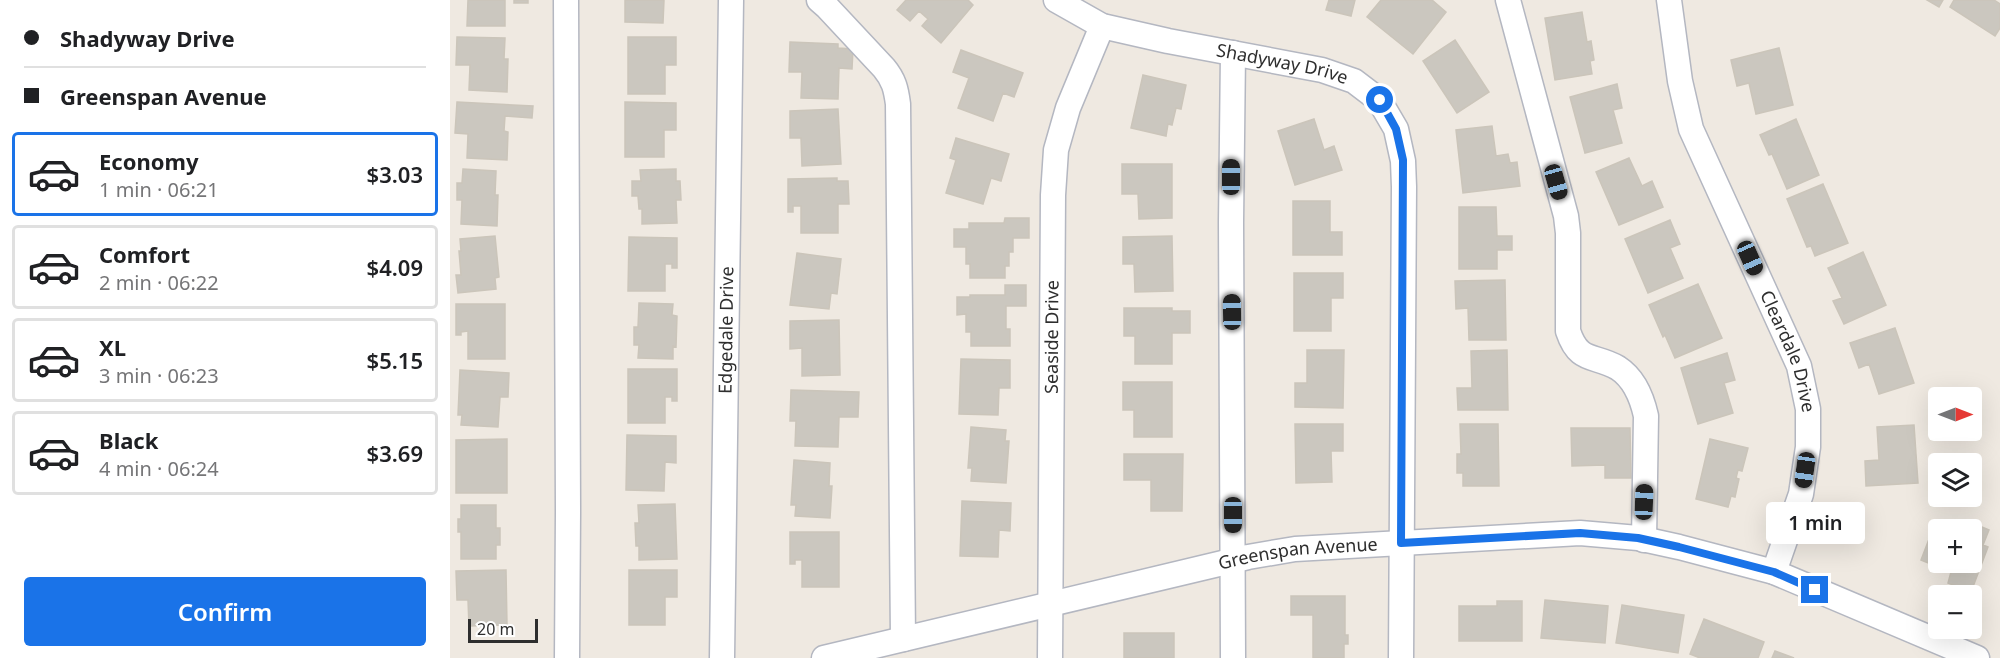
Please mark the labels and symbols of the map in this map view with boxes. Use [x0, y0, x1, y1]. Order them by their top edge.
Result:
street label: Shadyway Drive [1215, 37, 1352, 89]
route start [1366, 86, 1393, 113]
car [1222, 159, 1240, 195]
car [1542, 162, 1570, 202]
car [1734, 238, 1766, 278]
street label: Edgedale Drive [713, 266, 738, 394]
street label: Seaside Drive [1039, 280, 1063, 394]
street label: Cleardale Drive [1755, 286, 1821, 414]
car [1223, 294, 1241, 330]
north arrow [1928, 387, 1982, 441]
car [1794, 451, 1816, 489]
car [1634, 484, 1654, 520]
car [1224, 497, 1242, 533]
callout: 1 min [1766, 503, 1864, 545]
street label: Greenspan Avenue [1216, 531, 1378, 575]
route end [1801, 576, 1828, 603]
scale bar [468, 616, 538, 644]

